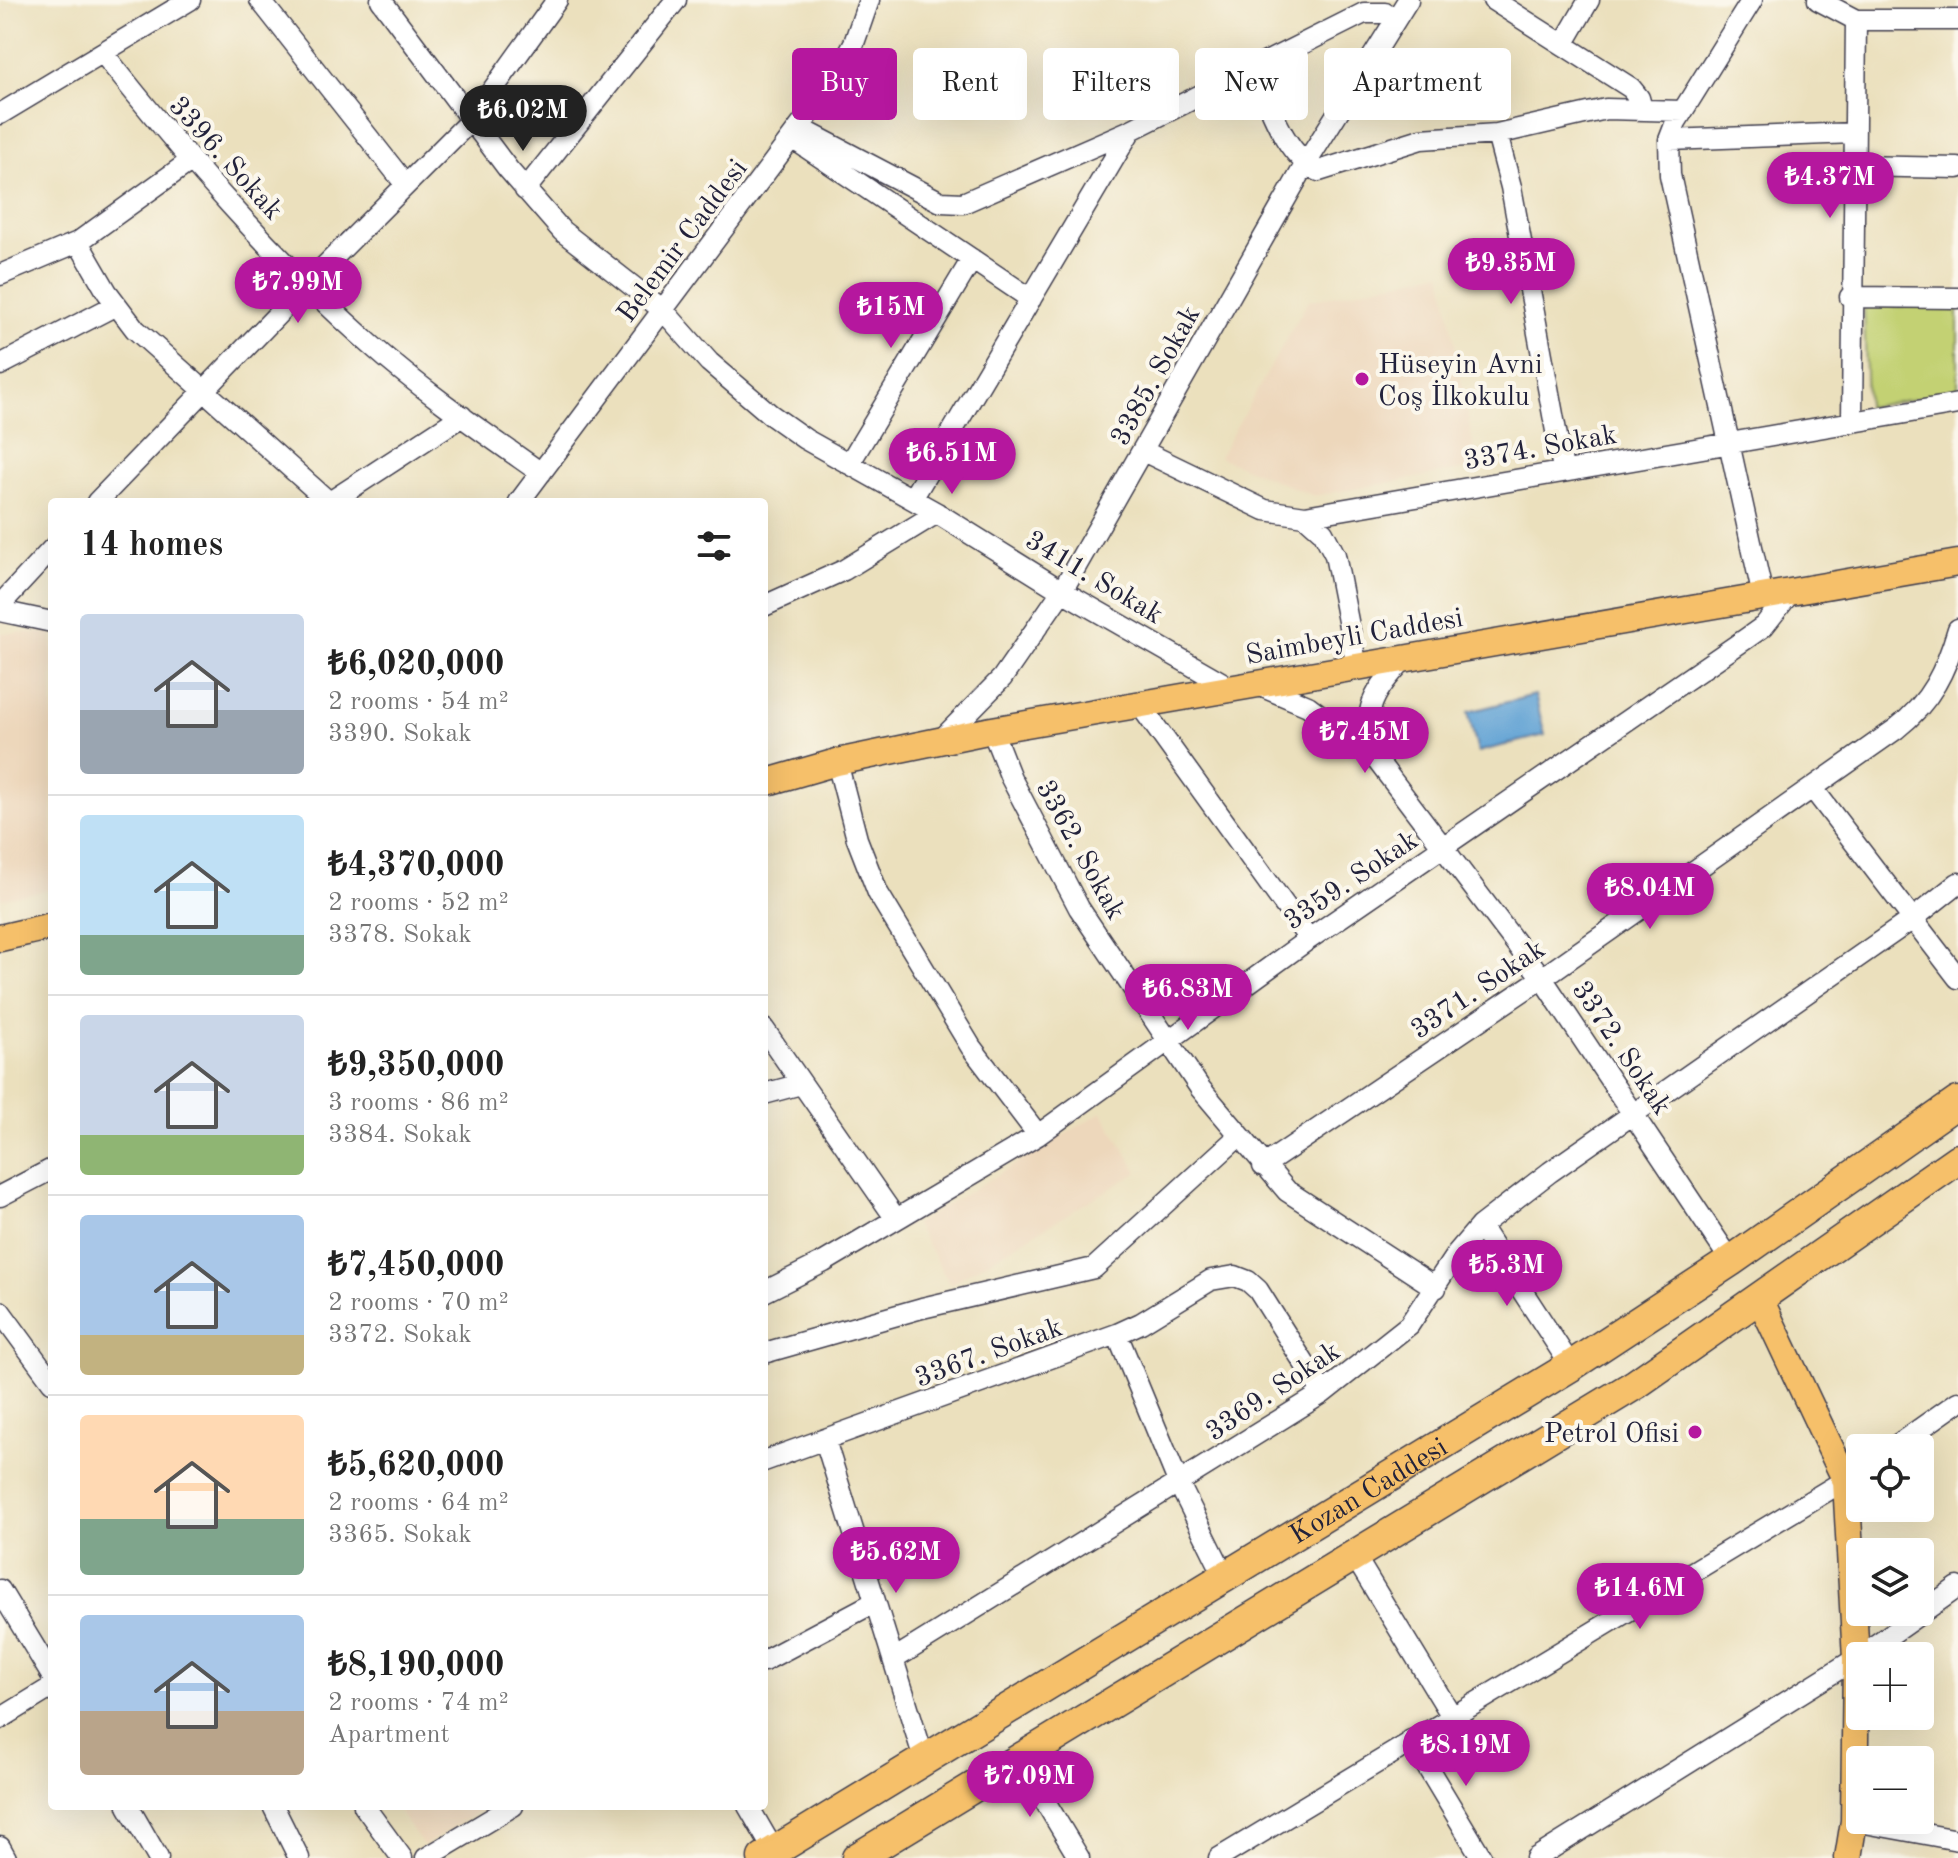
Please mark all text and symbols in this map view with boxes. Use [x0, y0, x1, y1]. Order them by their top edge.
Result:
chip: Buy [792, 48, 897, 120]
chip: Rent [913, 48, 1027, 120]
chip: Filters [1043, 48, 1179, 120]
chip: New [1195, 48, 1308, 120]
chip: Apartment [1324, 48, 1511, 120]
pin: ₺6.02M [458, 85, 588, 153]
street label: 3396. Sokak [163, 92, 287, 226]
text: ₺6.02M [478, 98, 568, 124]
pin: ₺4.37M [1765, 152, 1895, 220]
street label: Belemir Caddesi [613, 155, 754, 329]
text: ₺4.37M [1785, 165, 1875, 191]
pin: ₺9.35M [1446, 238, 1576, 306]
text: ₺9.35M [1466, 251, 1556, 277]
pin: ₺7.99M [233, 257, 363, 325]
text: ₺7.99M [253, 270, 343, 296]
pin: ₺15M [844, 282, 938, 350]
text: ₺15M [857, 295, 925, 321]
street label: 3385. Sokak [1107, 302, 1206, 451]
place label: Hüseyin Avni Coş İlkokulu [1378, 352, 1543, 412]
marker: Hüseyin Avni Coş İlkokulu [1353, 370, 1371, 388]
street label: 3374. Sokak [1462, 422, 1619, 476]
pin: ₺6.51M [887, 428, 1017, 496]
text: ₺6.51M [907, 441, 997, 467]
icon: filters [692, 524, 736, 568]
street label: 3411. Sokak [1020, 527, 1167, 630]
text: 14 homes [80, 529, 223, 563]
street label: Saimbeyli Caddesi [1244, 605, 1465, 671]
icon: home [144, 646, 240, 742]
text: ₺6,020,000 [328, 648, 505, 682]
text: 2 rooms · 54 m² [328, 689, 509, 715]
pin: ₺7.45M [1300, 707, 1430, 775]
text: ₺7.45M [1320, 720, 1410, 746]
text: 3390. Sokak [328, 721, 472, 747]
street label: 3362. Sokak [1030, 776, 1129, 925]
street label: 3359. Sokak [1280, 827, 1424, 936]
icon: home [144, 847, 240, 943]
text: ₺4,370,000 [328, 849, 505, 883]
pin: ₺8.04M [1585, 863, 1715, 931]
text: ₺8.04M [1605, 876, 1695, 902]
text: 2 rooms · 52 m² [328, 890, 509, 916]
text: 3378. Sokak [328, 922, 472, 948]
street label: 3371. Sokak [1407, 936, 1551, 1045]
pin: ₺6.83M [1123, 964, 1253, 1032]
text: ₺6.83M [1143, 977, 1233, 1003]
street label: 3372. Sokak [1566, 977, 1675, 1121]
icon: home [144, 1047, 240, 1143]
text: ₺9,350,000 [328, 1049, 505, 1083]
text: 3 rooms · 86 m² [328, 1090, 509, 1116]
text: 3384. Sokak [328, 1122, 472, 1148]
pin: ₺5.3M [1451, 1240, 1563, 1308]
icon: home [144, 1247, 240, 1343]
text: ₺7,450,000 [328, 1249, 505, 1283]
text: ₺5.3M [1469, 1253, 1545, 1279]
text: 2 rooms · 70 m² [328, 1290, 509, 1316]
street label: 3367. Sokak [911, 1314, 1067, 1393]
text: 3372. Sokak [328, 1322, 472, 1348]
street label: 3369. Sokak [1202, 1338, 1346, 1447]
place label: Petrol Ofisi [1544, 1421, 1679, 1449]
marker: Petrol Ofisi [1686, 1423, 1704, 1441]
street label: Kozan Caddesi [1286, 1434, 1453, 1551]
map controls [1846, 1434, 1934, 1834]
button: locate [1846, 1434, 1934, 1522]
icon: home [144, 1447, 240, 1543]
text: ₺5,620,000 [328, 1449, 505, 1483]
text: 2 rooms · 64 m² [328, 1490, 509, 1516]
text: 3365. Sokak [328, 1522, 472, 1548]
pin: ₺5.62M [831, 1527, 961, 1595]
button: layers [1846, 1538, 1934, 1626]
text: ₺5.62M [851, 1540, 941, 1566]
pin: ₺14.6M [1575, 1563, 1705, 1631]
text: ₺14.6M [1595, 1576, 1685, 1602]
button: + [1846, 1642, 1934, 1730]
icon: home [144, 1647, 240, 1743]
text: ₺8,190,000 [328, 1649, 505, 1683]
text: 2 rooms · 74 m² [328, 1690, 509, 1716]
pin: ₺8.19M [1401, 1720, 1531, 1788]
text: Apartment [328, 1722, 450, 1748]
text: ₺8.19M [1421, 1733, 1511, 1759]
button: − [1846, 1746, 1934, 1834]
pin: ₺7.09M [965, 1751, 1095, 1819]
text: ₺7.09M [985, 1764, 1075, 1790]

